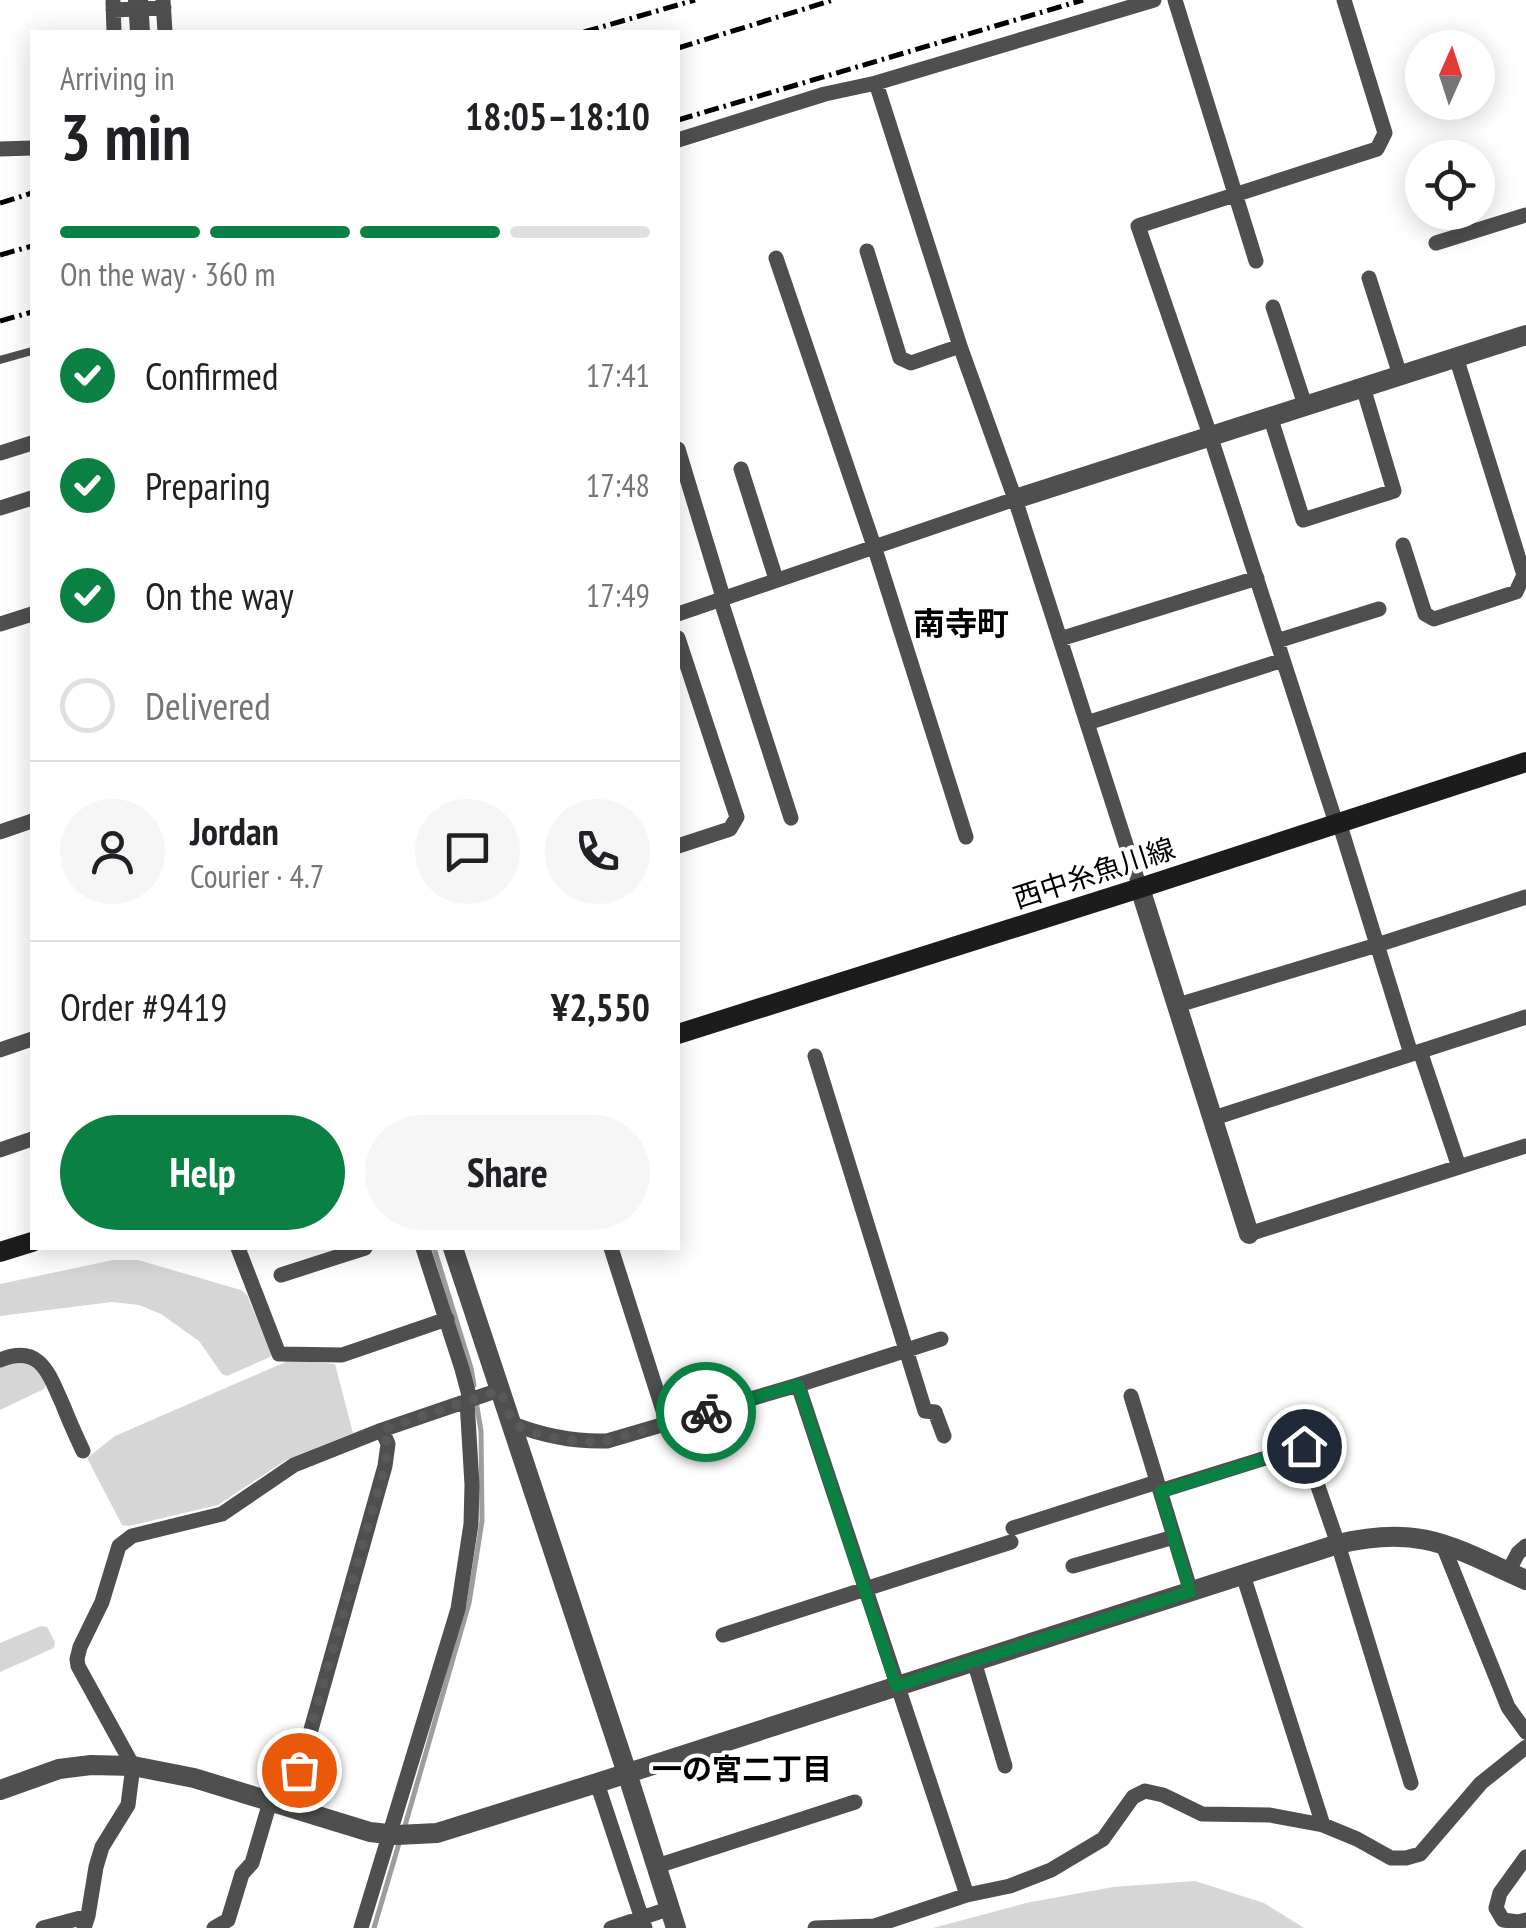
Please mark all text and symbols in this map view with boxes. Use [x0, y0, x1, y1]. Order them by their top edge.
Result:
north arrow [1405, 30, 1495, 120]
map controls [1405, 30, 1495, 230]
text: Arriving in [60, 57, 175, 99]
text: 18:05–18:10 [465, 91, 650, 140]
text: 3 min [60, 94, 191, 178]
button: locate [1405, 140, 1495, 230]
text: On the way · 360 m [60, 253, 275, 295]
icon: check [60, 348, 115, 403]
text: Confirmed [145, 351, 278, 400]
text: 17:41 [586, 354, 650, 396]
icon: check [60, 458, 115, 513]
text: Preparing [145, 461, 271, 510]
text: 17:48 [586, 464, 650, 506]
icon: check [60, 568, 115, 623]
text: On the way [145, 571, 293, 620]
text: 17:49 [586, 574, 650, 616]
district label: 南寺町 [913, 602, 1009, 644]
text: Delivered [145, 681, 271, 730]
button: person [60, 799, 165, 904]
button: chat [415, 799, 520, 904]
button: phone [545, 799, 650, 904]
text: Jordan [190, 806, 279, 855]
street label: 西中糸魚川線 [1008, 829, 1179, 916]
text: Courier · 4.7 [190, 855, 324, 897]
text: Order #9419 [60, 982, 227, 1031]
text: ¥2,550 [551, 982, 650, 1031]
button: Help [60, 1115, 345, 1230]
button: Share [365, 1115, 650, 1230]
courier [656, 1362, 756, 1462]
icon: bike [679, 1385, 734, 1440]
pin [1262, 1404, 1347, 1489]
icon: home [1277, 1419, 1332, 1474]
pin [257, 1728, 342, 1813]
icon: bag [272, 1743, 327, 1798]
district label: 一の宮二丁目 [652, 1749, 832, 1788]

